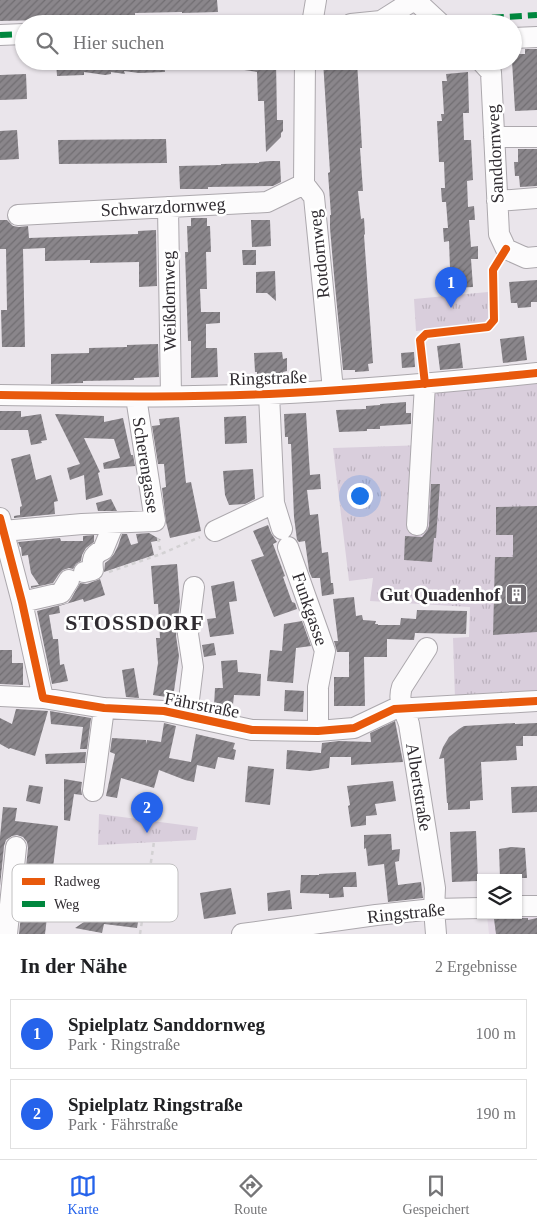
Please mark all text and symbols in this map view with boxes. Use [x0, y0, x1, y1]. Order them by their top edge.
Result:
search box [15, 15, 522, 70]
icon: search [33, 29, 61, 57]
text: Hier suchen [73, 32, 164, 53]
street label: Sanddornweg [482, 104, 508, 204]
street label: Schwarzdornweg [100, 194, 226, 220]
street label: Rotdornweg [304, 209, 334, 299]
street label: Weißdornweg [158, 251, 180, 351]
pin: 1 [435, 267, 467, 308]
street label: Ringstraße [229, 367, 307, 389]
street label: Scherengasse [129, 416, 163, 514]
your location [347, 483, 373, 509]
street label: Funkgasse [288, 570, 332, 648]
building icon: Gut Quadenhof [504, 583, 528, 607]
place label: Gut Quadenhof [379, 585, 501, 605]
district label: STOSSDORF [65, 610, 205, 635]
street label: Fährstraße [163, 688, 241, 722]
street label: Albertstraße [402, 741, 436, 833]
pin: 2 [131, 792, 163, 833]
legend [12, 864, 178, 922]
text: Radweg [54, 874, 100, 889]
map controls [477, 874, 522, 919]
button: layers [477, 874, 522, 919]
text: Weg [54, 897, 79, 912]
street label: Ringstraße [366, 899, 446, 927]
text: In der Nähe [20, 954, 127, 978]
text: 2 Ergebnisse [435, 958, 517, 975]
text: Spielplatz Sanddornweg [68, 1014, 265, 1035]
text: 1 [33, 1025, 41, 1042]
text: 100 m [476, 1025, 516, 1042]
text: Park · Ringstraße [68, 1036, 180, 1053]
text: Spielplatz Ringstraße [68, 1094, 243, 1115]
text: 2 [33, 1105, 41, 1122]
text: 190 m [476, 1105, 516, 1122]
text: Park · Fährstraße [68, 1116, 178, 1133]
tab: Karte [68, 1172, 99, 1218]
tab: Route [234, 1172, 267, 1218]
tab: Gespeichert [403, 1172, 469, 1218]

